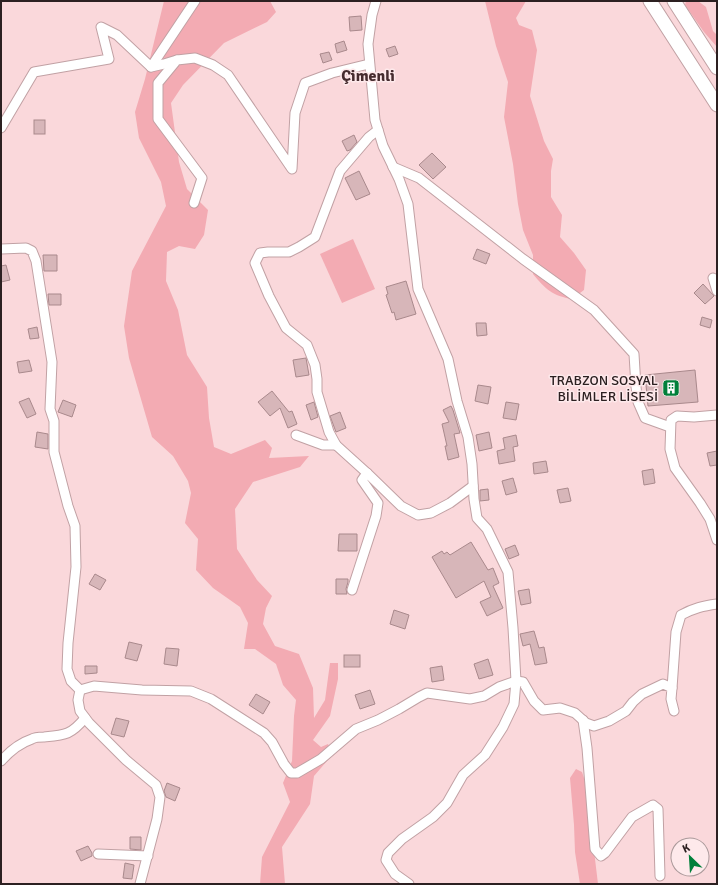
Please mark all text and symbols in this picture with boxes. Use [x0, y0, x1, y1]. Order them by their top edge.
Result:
district label: Çimenli [341, 66, 395, 86]
place label: TRABZON SOSYAL BİLİMLER LİSESİ [550, 372, 658, 405]
building icon: TRABZON SOSYAL BİLİMLER LİSESİ [661, 378, 681, 398]
north arrow [670, 837, 710, 877]
text: K [680, 841, 692, 856]

